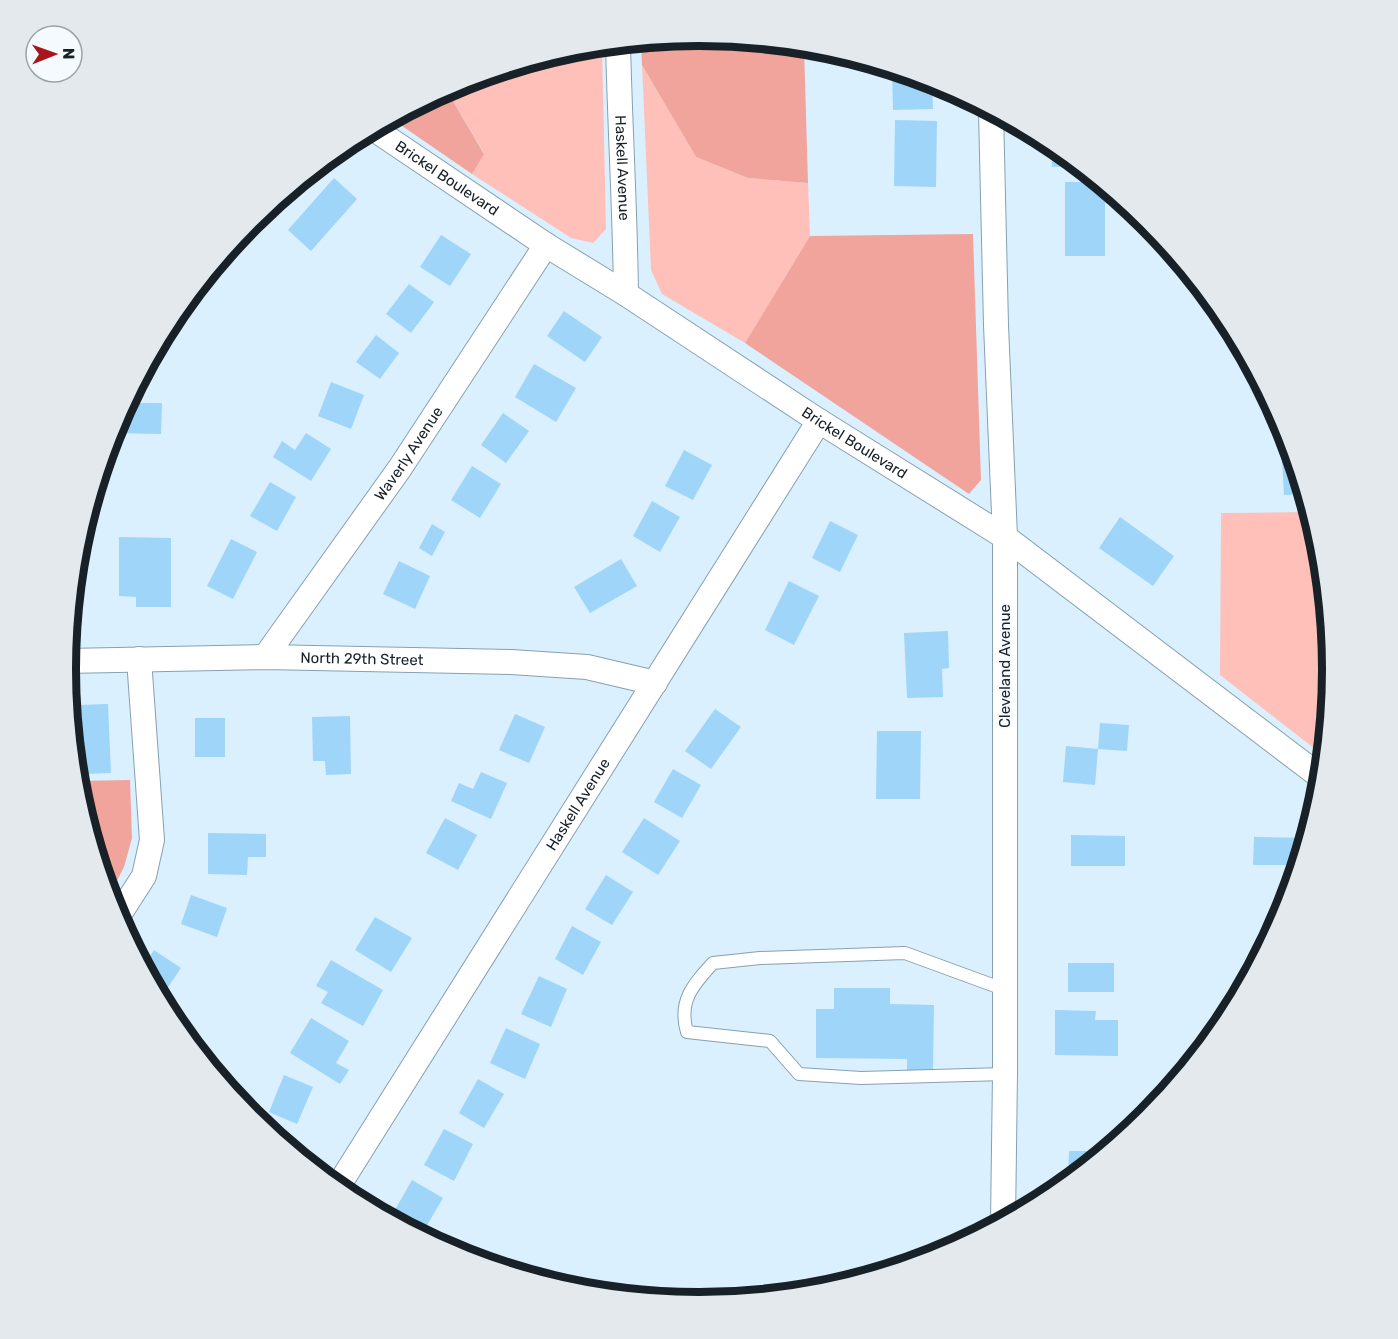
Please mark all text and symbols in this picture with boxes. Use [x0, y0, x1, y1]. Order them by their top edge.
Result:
north arrow [24, 24, 84, 84]
text: N [59, 48, 78, 60]
street label: Haskell Avenue [611, 115, 633, 221]
street label: Brickel Boulevard [392, 137, 502, 220]
street label: Waverly Avenue [371, 403, 447, 504]
street label: Brickel Boulevard [798, 403, 910, 483]
street label: Cleveland Avenue [996, 604, 1014, 728]
street label: North 29th Street [300, 649, 424, 669]
street label: Haskell Avenue [542, 755, 614, 854]

